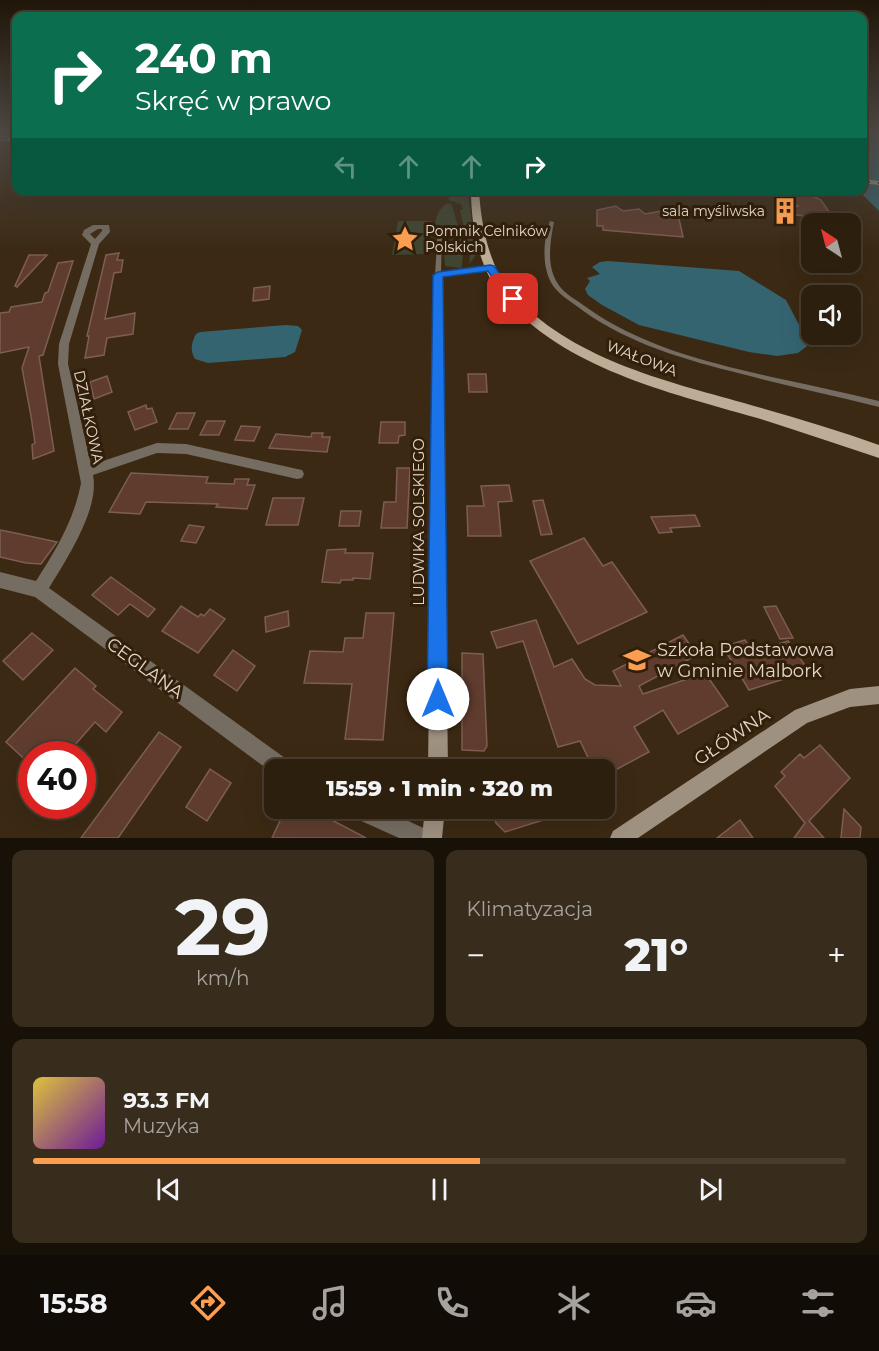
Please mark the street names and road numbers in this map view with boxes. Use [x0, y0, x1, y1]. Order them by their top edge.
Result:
street label: WAŁOWA [604, 336, 681, 380]
street label: DZIAŁKOWA [70, 368, 108, 466]
street label: LUDWIKA SOLSKIEGO [409, 438, 428, 606]
street label: CEGLANA [102, 633, 188, 703]
street label: GŁÓWNA [690, 704, 774, 770]

